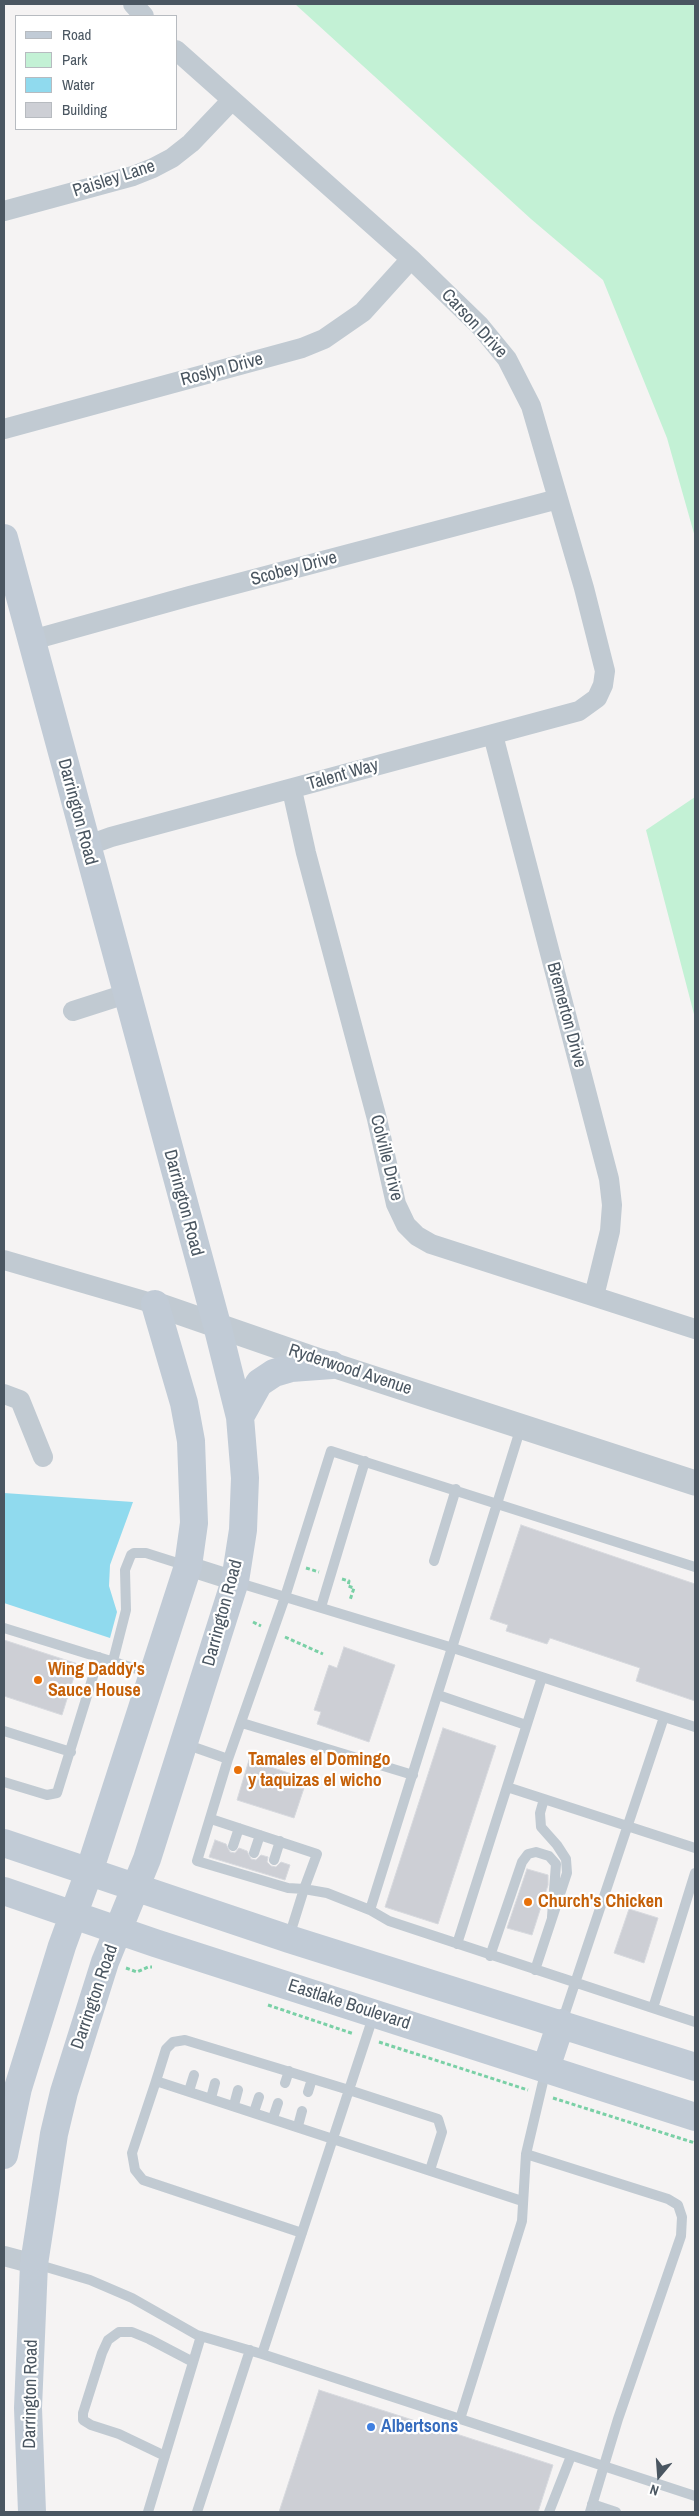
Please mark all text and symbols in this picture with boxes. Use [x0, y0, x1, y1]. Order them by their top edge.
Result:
legend [15, 15, 178, 130]
text: Road [62, 24, 91, 45]
text: Park [62, 49, 87, 70]
text: Water [62, 74, 94, 95]
text: Building [62, 99, 107, 120]
street label: Paisley Lane [70, 156, 158, 202]
street label: Carson Drive [436, 285, 512, 363]
street label: Roslyn Drive [178, 349, 266, 391]
street label: Scobey Drive [248, 547, 340, 591]
street label: Talent Way [305, 755, 381, 795]
street label: Darrington Road [52, 757, 102, 867]
street label: Bremerton Drive [542, 960, 590, 1070]
street label: Colville Drive [365, 1113, 407, 1203]
street label: Darrington Road [158, 1148, 208, 1258]
street label: Ryderwood Avenue [286, 1340, 414, 1400]
street label: Darrington Road [198, 1558, 248, 1668]
place label: Wing Daddy's Sauce House [48, 1659, 145, 1702]
marker: Wing Daddy's Sauce House [32, 1674, 44, 1686]
place label: Tamales el Domingo y taquizas el wicho [248, 1749, 390, 1792]
marker: Tamales el Domingo y taquizas el wicho [232, 1764, 244, 1776]
place label: Church's Chicken [538, 1891, 663, 1913]
marker: Church's Chicken [522, 1896, 534, 1908]
street label: Darrington Road [67, 1942, 123, 2052]
street label: Eastlake Boulevard [285, 1975, 413, 2035]
street label: Darrington Road [19, 2339, 43, 2449]
place label: Albertsons [381, 2416, 458, 2438]
marker: Albertsons [365, 2421, 377, 2433]
north arrow [634, 2451, 684, 2501]
text: N [648, 2480, 661, 2500]

